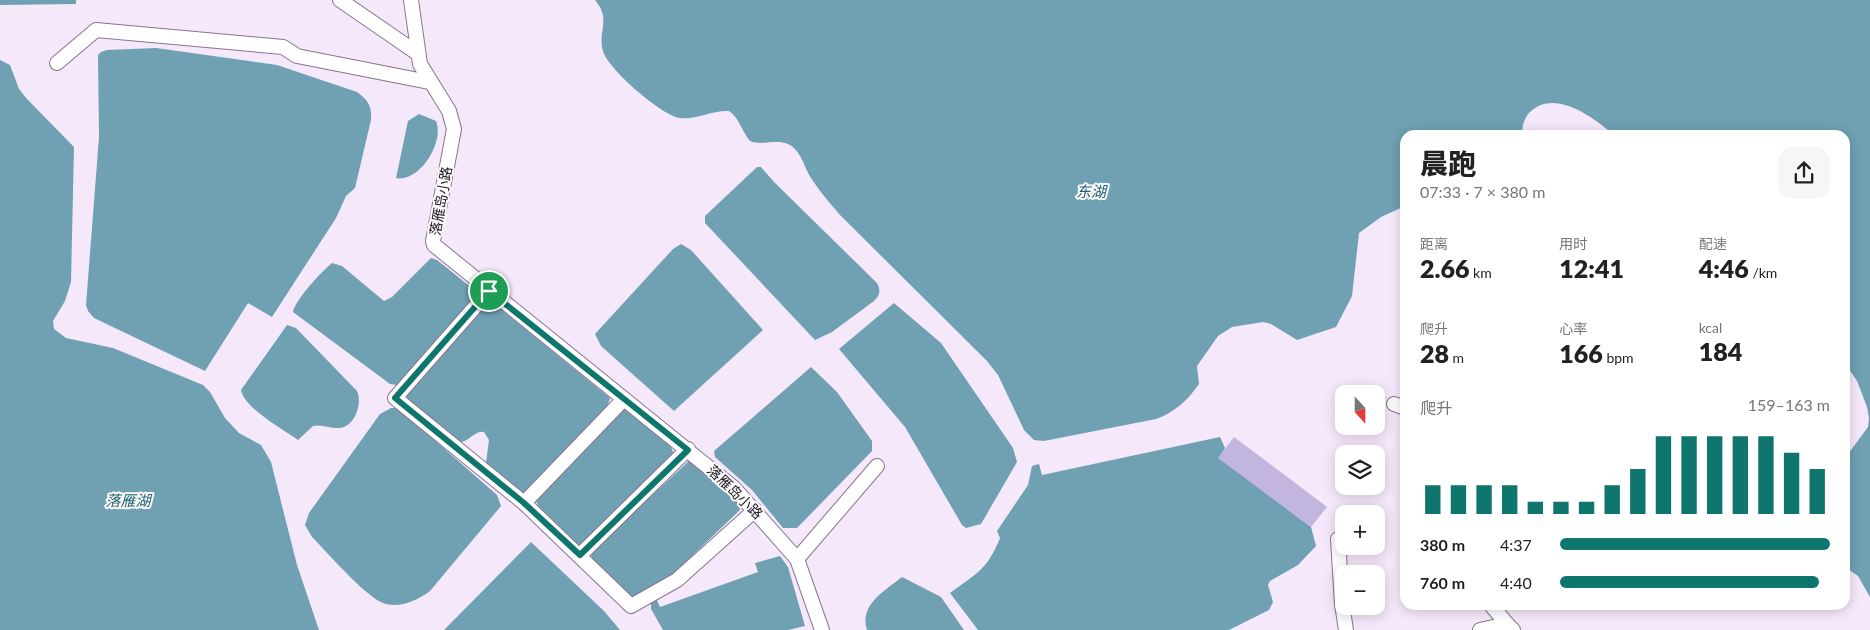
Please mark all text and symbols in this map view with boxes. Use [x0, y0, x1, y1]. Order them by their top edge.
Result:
text: 晨跑 [1420, 146, 1476, 180]
button: share [1778, 147, 1830, 199]
street label: 落雁岛小路 [426, 165, 455, 237]
water label: 东湖 [1076, 182, 1108, 200]
text: 07:33 · 7 × 380 m [1420, 182, 1545, 201]
text: 距离 [1420, 235, 1448, 252]
text: 用时 [1559, 235, 1587, 252]
text: 配速 [1699, 235, 1727, 252]
text: 2.66 [1420, 253, 1469, 283]
text: 12:41 [1559, 253, 1624, 283]
text: 4:46 [1699, 253, 1749, 283]
text: km [1469, 264, 1492, 281]
text: /km [1749, 264, 1777, 281]
pin [468, 270, 510, 312]
icon: arrive [475, 277, 503, 305]
text: kcal [1699, 319, 1722, 336]
text: 爬升 [1420, 320, 1448, 337]
text: 心率 [1559, 320, 1587, 337]
text: 184 [1699, 336, 1742, 366]
text: 28 [1420, 338, 1449, 368]
text: 166 [1559, 338, 1603, 368]
text: m [1449, 349, 1464, 366]
text: bpm [1603, 349, 1634, 366]
north arrow [1335, 385, 1385, 435]
map controls [1335, 385, 1385, 615]
text: 159–163 m [1748, 395, 1830, 414]
text: 爬升 [1420, 398, 1452, 417]
button: layers [1335, 445, 1385, 495]
street label: 落雁岛小路 [704, 461, 766, 522]
water label: 落雁湖 [105, 491, 152, 509]
button: + [1335, 505, 1385, 555]
text: 380 m [1420, 535, 1465, 554]
text: 4:37 [1500, 535, 1532, 554]
button: − [1335, 565, 1385, 615]
text: 760 m [1420, 573, 1465, 592]
text: 4:40 [1500, 573, 1532, 592]

